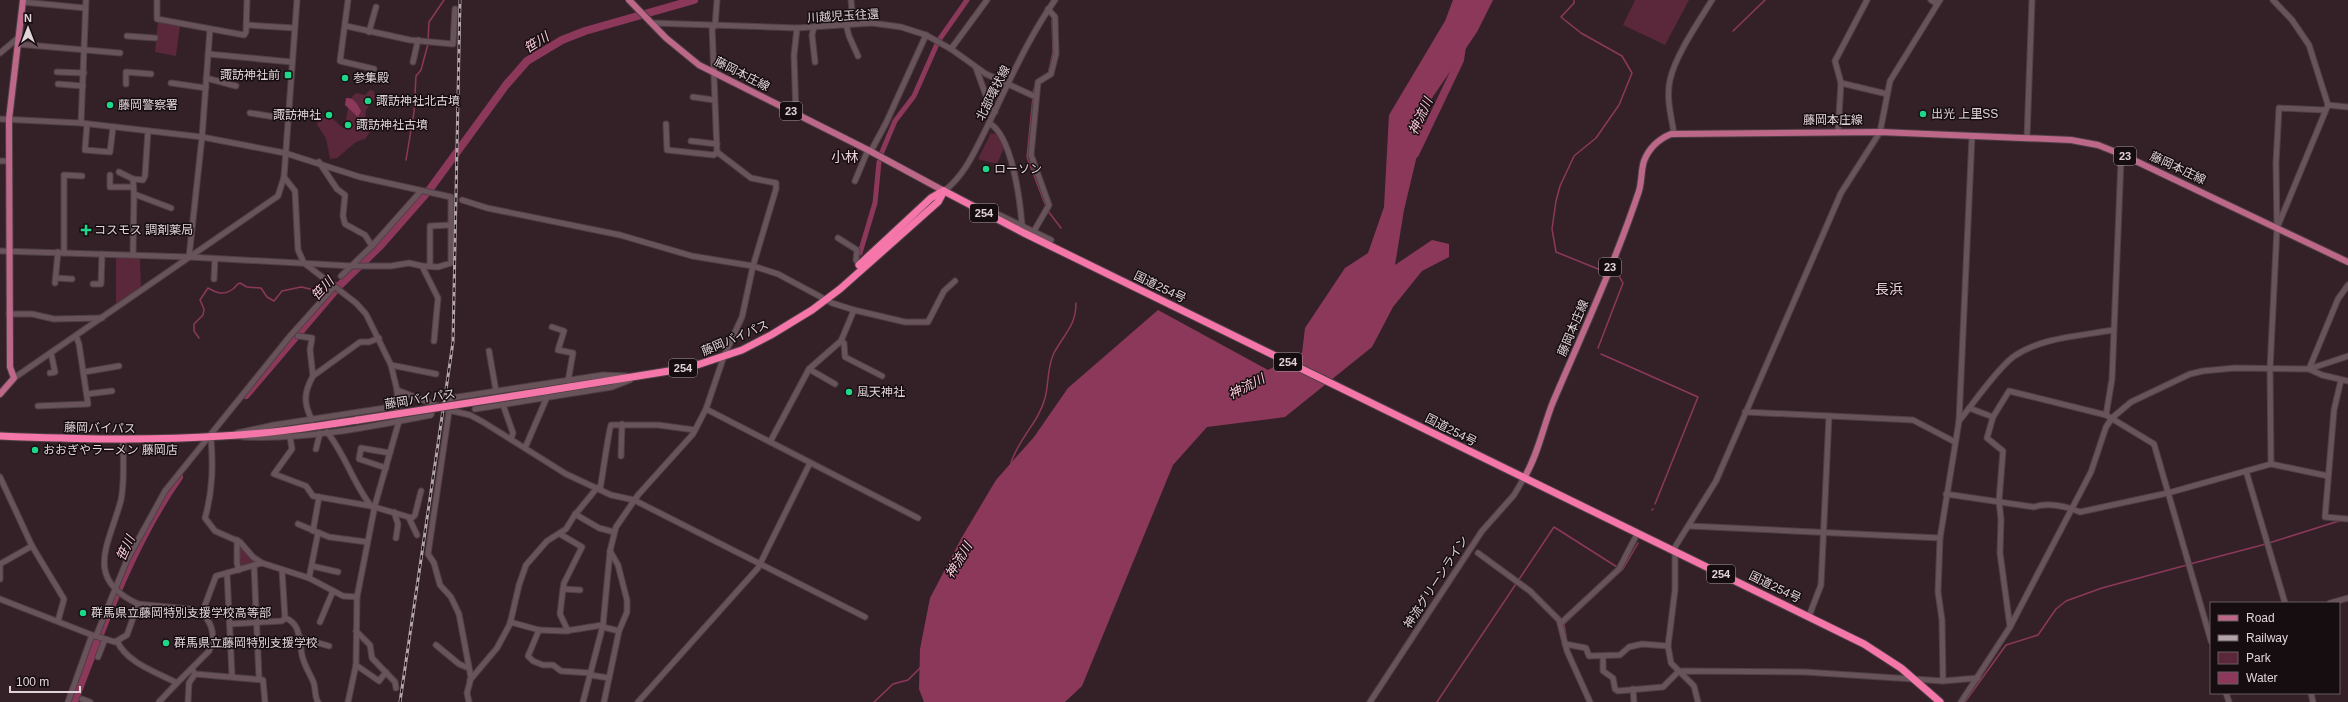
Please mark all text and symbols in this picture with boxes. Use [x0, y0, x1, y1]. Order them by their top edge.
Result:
street label: 川越児玉往還 [807, 7, 879, 25]
north arrow [8, 8, 48, 48]
text: N [24, 12, 32, 24]
water label: 笹川 [521, 28, 553, 56]
street label: 藤岡本庄線 [712, 54, 772, 94]
street label: 北部環状線 [973, 63, 1013, 123]
place label: 諏訪神社前 [220, 68, 280, 82]
marker: 諏訪神社前 [283, 70, 293, 80]
place label: 参集殿 [353, 71, 389, 85]
marker: 参集殿 [340, 73, 350, 83]
place label: 諏訪神社北古墳 [376, 94, 460, 108]
water label: 神流川 [1405, 94, 1436, 137]
marker: 諏訪神社北古墳 [363, 96, 373, 106]
place label: 藤岡警察署 [118, 98, 178, 112]
marker: 藤岡警察署 [105, 100, 115, 110]
road number: 23 [780, 102, 802, 120]
place label: 出光 上里SS [1931, 107, 1998, 121]
place label: 諏訪神社 [273, 108, 321, 122]
marker: 出光 上里SS [1918, 109, 1928, 119]
marker: 諏訪神社 [324, 110, 334, 120]
street label: 藤岡本庄線 [1803, 113, 1863, 127]
place label: 諏訪神社古墳 [356, 118, 428, 132]
marker: 諏訪神社古墳 [343, 120, 353, 130]
road number: 23 [2114, 147, 2136, 165]
district label: 小林 [831, 149, 859, 165]
street label: 藤岡本庄線 [2148, 149, 2208, 187]
place label: ローソン [994, 162, 1042, 176]
marker: ローソン [981, 164, 991, 174]
road number: 254 [970, 204, 998, 222]
place label: コスモス 調剤薬局 [94, 223, 193, 237]
marker: コスモス 調剤薬局 [81, 225, 91, 235]
road number: 23 [1599, 258, 1621, 276]
street label: 国道254号 [1132, 268, 1188, 306]
water label: 笹川 [308, 272, 338, 303]
district label: 長浜 [1875, 281, 1903, 297]
street label: 藤岡本庄線 [1555, 298, 1591, 358]
street label: 藤岡バイパス [699, 318, 771, 358]
road number: 254 [1274, 353, 1302, 371]
road number: 254 [669, 359, 697, 377]
water label: 神流川 [1225, 370, 1269, 402]
place label: 風天神社 [857, 385, 905, 399]
street label: 藤岡バイパス [383, 386, 457, 412]
marker: 風天神社 [844, 387, 854, 397]
street label: 国道254号 [1423, 411, 1479, 449]
street label: 藤岡バイパス [64, 420, 136, 436]
place label: おおぎやラーメン 藤岡店 [43, 443, 178, 457]
marker: おおぎやラーメン 藤岡店 [30, 445, 40, 455]
water label: 笹川 [113, 531, 139, 563]
street label: 神流グリーンライン [1401, 533, 1471, 631]
water label: 神流川 [942, 538, 976, 581]
road number: 254 [1707, 565, 1735, 583]
street label: 国道254号 [1747, 568, 1803, 606]
legend [2210, 602, 2340, 694]
place label: 群馬県立藤岡特別支援学校高等部 [91, 606, 271, 620]
marker: 群馬県立藤岡特別支援学校高等部 [78, 608, 88, 618]
text: Road [2246, 611, 2275, 625]
text: Railway [2246, 631, 2288, 645]
place label: 群馬県立藤岡特別支援学校 [174, 636, 318, 650]
marker: 群馬県立藤岡特別支援学校 [161, 638, 171, 648]
text: Park [2246, 651, 2272, 665]
scale bar [10, 668, 80, 694]
text: Water [2246, 671, 2278, 685]
text: 100 m [16, 675, 49, 689]

